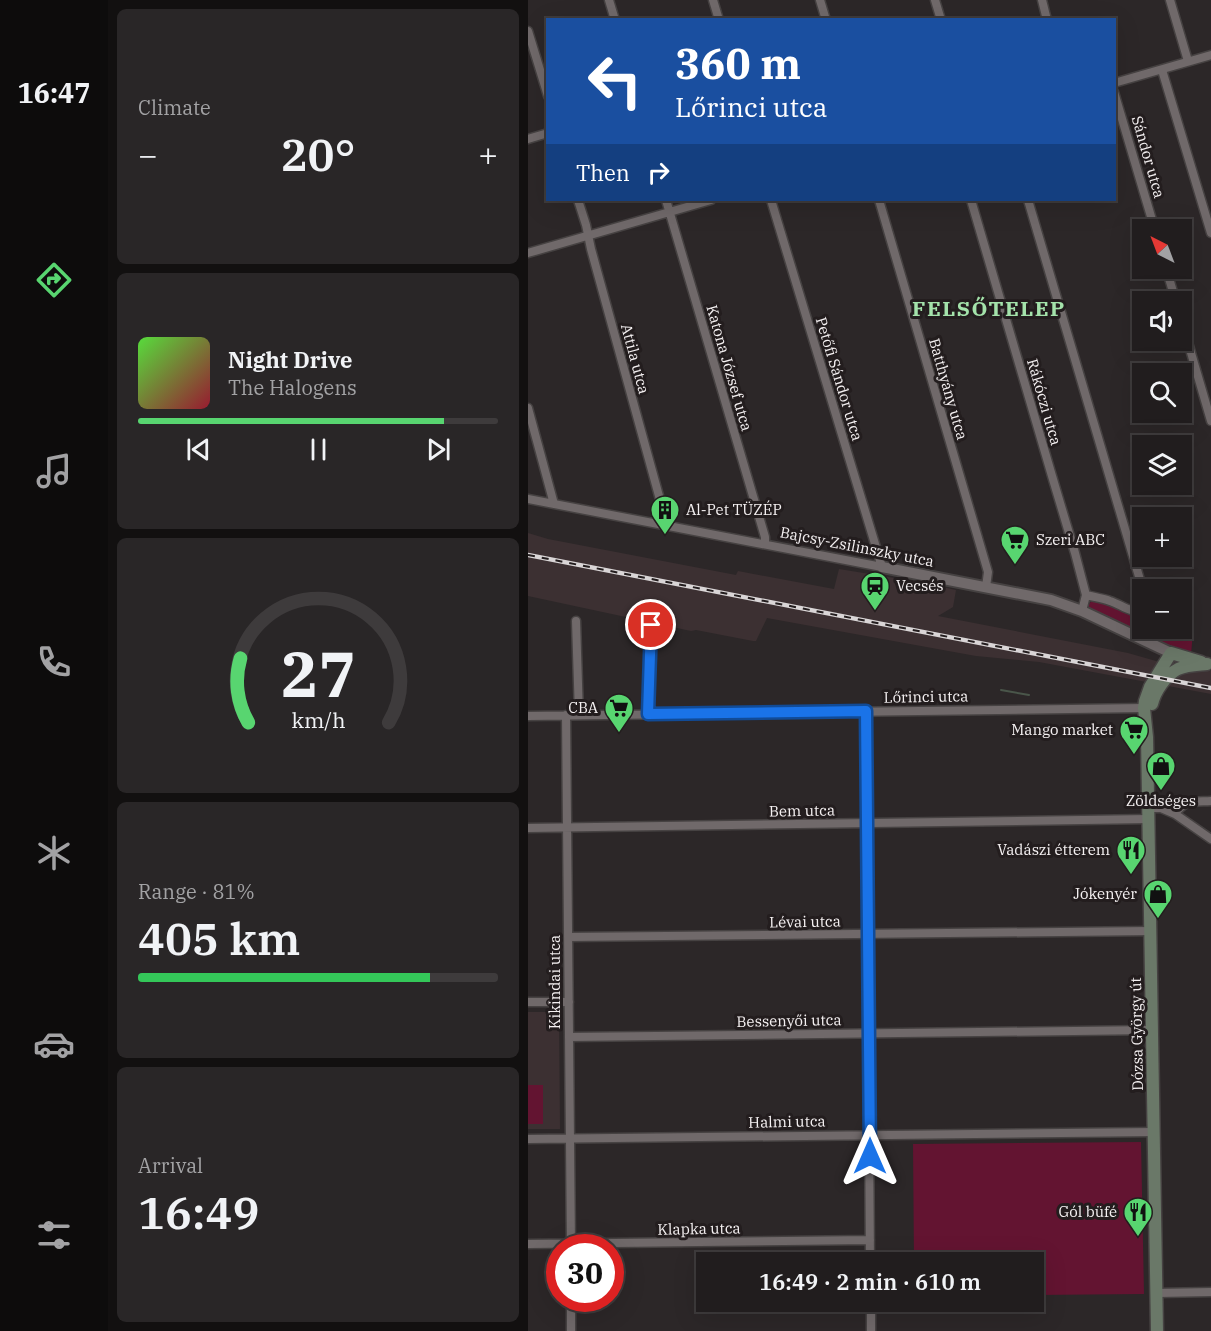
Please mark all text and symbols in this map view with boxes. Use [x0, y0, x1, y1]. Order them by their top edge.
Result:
text: 360 m [675, 36, 801, 91]
icon: left [576, 42, 654, 120]
text: 16:47 [18, 75, 90, 110]
text: Lőrinci utca [675, 89, 828, 124]
text: Climate [138, 94, 211, 121]
street label: Sándor utca [1128, 114, 1169, 200]
text: 20° [280, 125, 356, 183]
text: − [138, 133, 158, 176]
text: + [478, 133, 498, 176]
icon: right [642, 156, 675, 189]
text: Then [576, 158, 630, 187]
north arrow [1132, 219, 1192, 279]
map controls [1132, 219, 1192, 639]
icon: directions [33, 259, 75, 301]
button: sound [1132, 291, 1192, 351]
district label: FELSŐTELEP [912, 294, 1066, 322]
street label: Katona József utca [702, 303, 757, 433]
street label: Petőfi Sándor utca [812, 315, 867, 443]
street label: Attila utca [617, 322, 654, 396]
street label: Batthyány utca [925, 336, 972, 442]
text: Night Drive [228, 345, 353, 374]
street label: Rákóczi utca [1023, 356, 1066, 447]
button: search [1132, 363, 1192, 423]
text: The Halogens [228, 374, 357, 401]
icon: previous [182, 433, 215, 466]
icon: pause [302, 433, 335, 466]
icon: next [422, 433, 455, 466]
button: layers [1132, 435, 1192, 495]
icon: music [33, 450, 75, 492]
building icon: Al-Pet TÜZÉP [649, 494, 681, 536]
place label: Al-Pet TÜZÉP [686, 500, 782, 519]
button: + [1132, 507, 1192, 567]
street label: Bajcsy-Zsilinszky utca [778, 522, 936, 571]
supermarket icon: Szeri ABC [999, 524, 1031, 566]
place label: Szeri ABC [1036, 530, 1105, 549]
station icon: Vecsés [859, 570, 891, 612]
place label: Vecsés [896, 576, 944, 595]
button: − [1132, 579, 1192, 639]
pin [625, 599, 676, 650]
icon: arrive [634, 608, 667, 641]
text: 27 [281, 633, 355, 714]
icon: phone [33, 641, 75, 683]
street label: Lőrinci utca [883, 686, 969, 707]
supermarket icon: CBA [603, 692, 635, 734]
place label: CBA [568, 698, 599, 717]
text: km/h [291, 706, 345, 734]
supermarket icon: Mango market [1118, 714, 1150, 756]
place label: Mango market [1011, 720, 1113, 739]
shop icon: Zöldséges [1145, 750, 1177, 792]
place label: Zöldséges [1126, 791, 1196, 810]
street label: Bem utca [769, 800, 835, 821]
icon: climate [33, 832, 75, 874]
restaurant icon: Vadászi étterem [1115, 834, 1147, 876]
place label: Vadászi étterem [997, 840, 1110, 859]
text: Range · 81% [138, 878, 255, 905]
shop icon: Jókenyér [1142, 878, 1174, 920]
place label: Jókenyér [1073, 884, 1137, 903]
text: 405 km [138, 909, 300, 967]
street label: Lévai utca [769, 911, 841, 932]
street label: Kikindai utca [545, 935, 564, 1029]
street label: Dózsa György út [1126, 977, 1147, 1091]
street label: Bessenyői utca [736, 1010, 842, 1031]
icon: car [33, 1023, 75, 1065]
street label: Halmi utca [748, 1111, 826, 1132]
position arrow [838, 1124, 902, 1188]
text: Arrival [138, 1152, 203, 1179]
text: 16:49 [138, 1183, 259, 1241]
restaurant icon: Gól büfé [1122, 1196, 1154, 1238]
place label: Gól büfé [1058, 1202, 1117, 1221]
icon: filters [33, 1214, 75, 1256]
street label: Klapka utca [657, 1218, 741, 1239]
speed limit sign: 30 [546, 1234, 624, 1312]
text: 16:49 · 2 min · 610 m [759, 1267, 981, 1296]

